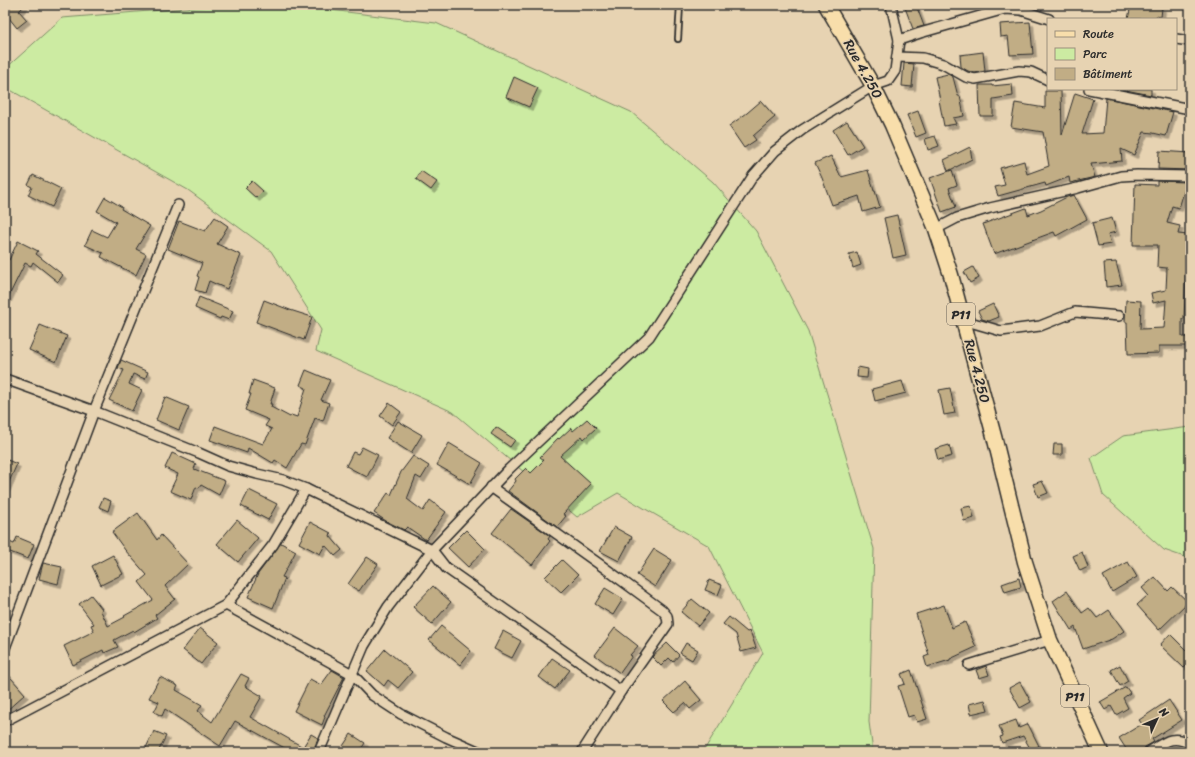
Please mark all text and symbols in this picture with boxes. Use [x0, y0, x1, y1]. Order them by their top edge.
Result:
legend [1047, 18, 1177, 90]
text: Route [1083, 23, 1114, 45]
street label: Rue 4.250 [836, 34, 890, 104]
text: Parc [1083, 43, 1107, 65]
text: Bâtiment [1083, 63, 1132, 85]
road number: P11 [947, 303, 975, 325]
street label: Rue 4.250 [956, 336, 998, 406]
road number: P11 [1061, 685, 1089, 707]
north arrow [1137, 699, 1177, 739]
text: N [1154, 702, 1174, 722]

